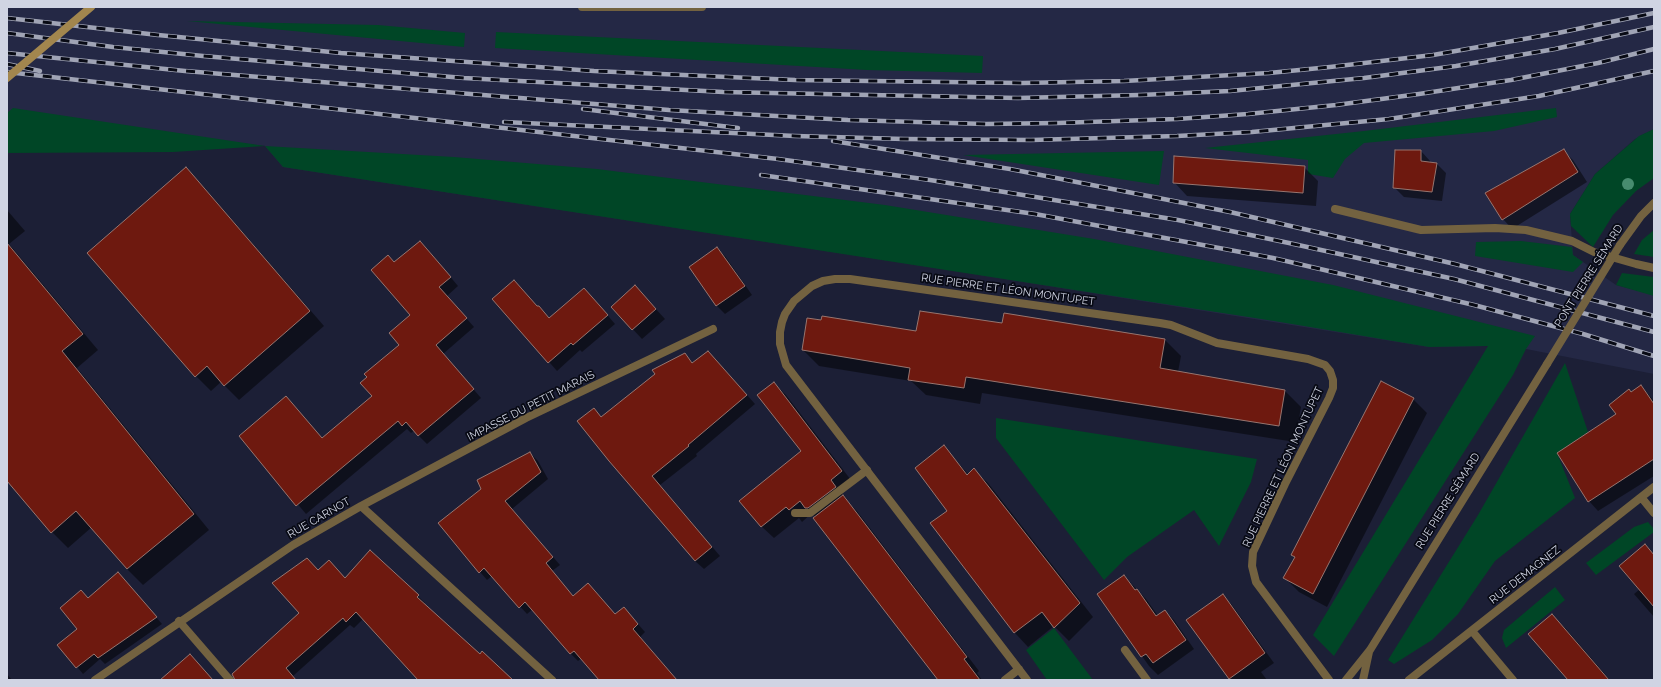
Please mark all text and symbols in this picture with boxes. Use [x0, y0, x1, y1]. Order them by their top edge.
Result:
street label: PONT PIERRE SÉMARD [1552, 222, 1626, 330]
street label: RUE PIERRE ET LÉON MONTUPET [920, 271, 1096, 309]
street label: IMPASSE DU PETIT MARAIS [465, 368, 597, 444]
street label: RUE PIERRE ET LÉON MONTUPET [1240, 385, 1326, 549]
street label: RUE PIERRE SÉMARD [1413, 451, 1483, 551]
street label: RUE CARNOT [285, 495, 353, 541]
street label: RUE DEMAGNEZ [1487, 543, 1563, 607]

